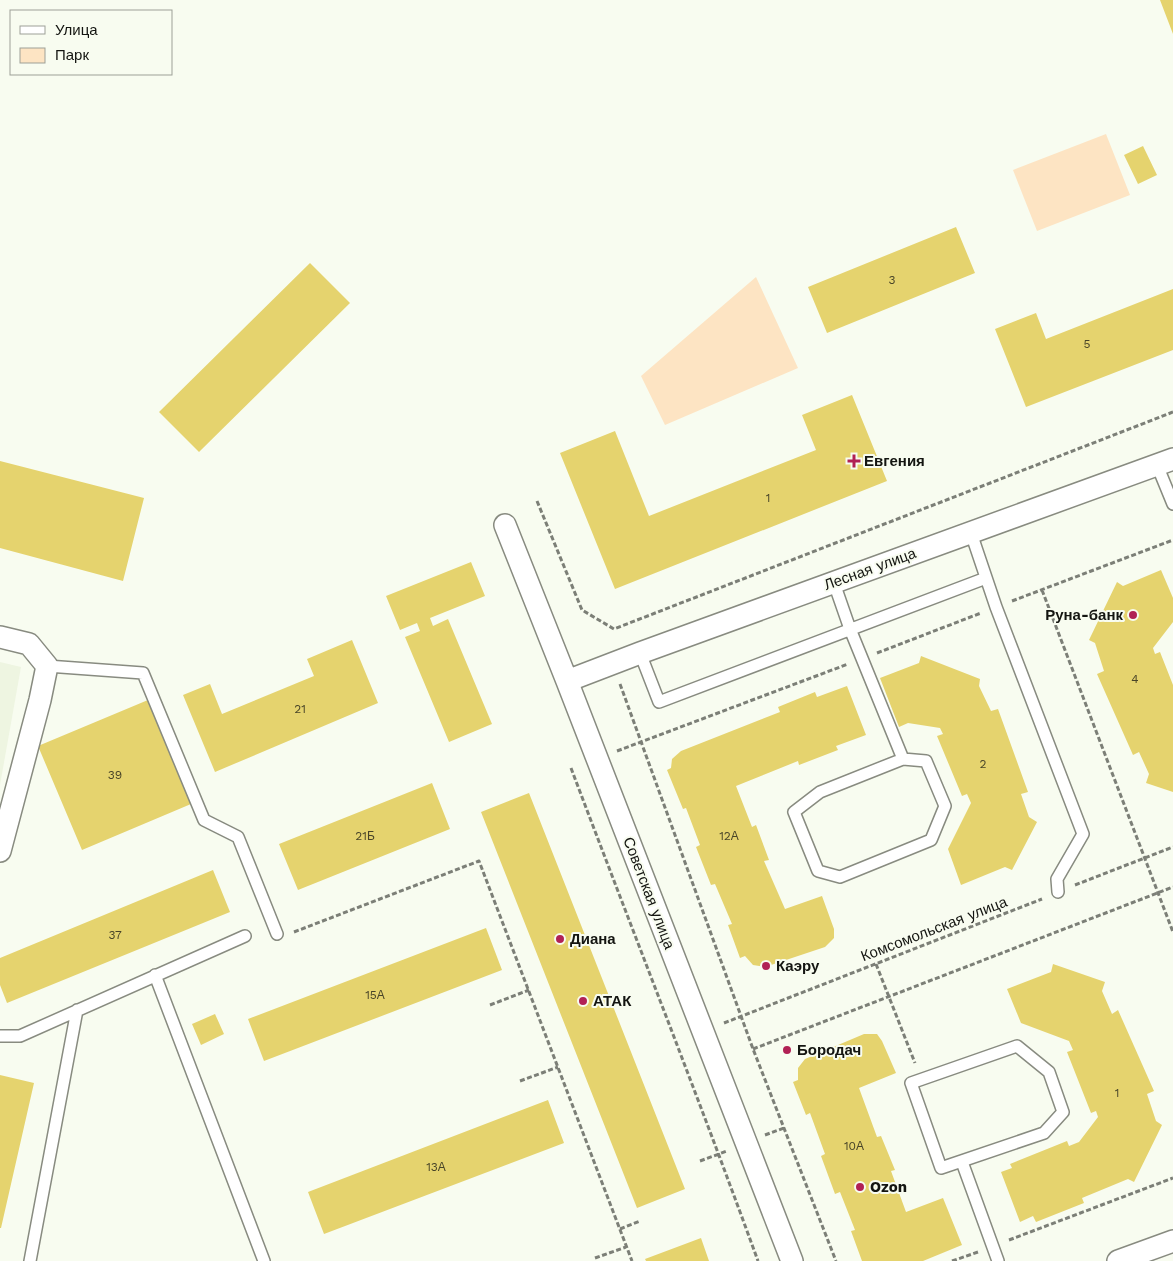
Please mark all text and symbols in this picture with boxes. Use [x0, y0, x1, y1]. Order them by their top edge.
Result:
legend [10, 10, 172, 75]
text: Улица [55, 21, 98, 39]
text: Парк [55, 46, 89, 64]
house number: 3 [889, 273, 896, 287]
house number: 5 [1084, 337, 1091, 351]
place label: Евгения [864, 452, 925, 470]
marker: Евгения [848, 455, 860, 467]
house number: 1 [766, 491, 770, 505]
street label: Лесная улица [821, 544, 919, 594]
place label: Руна-банк [1045, 606, 1123, 624]
marker: Руна-банк [1127, 609, 1139, 621]
house number: 4 [1131, 672, 1139, 686]
house number: 21 [294, 702, 306, 716]
house number: 2 [980, 757, 987, 771]
house number: 39 [108, 768, 122, 782]
house number: 21Б [355, 829, 375, 843]
house number: 12А [719, 829, 739, 843]
street label: Советская улица [619, 834, 679, 952]
street label: Комсомольская улица [858, 893, 1010, 965]
house number: 37 [108, 928, 122, 942]
place label: Диана [570, 930, 616, 948]
marker: Диана [554, 933, 566, 945]
place label: Каэру [776, 957, 820, 975]
marker: Каэру [760, 960, 772, 972]
house number: 15А [365, 988, 385, 1002]
place label: АТАК [593, 992, 632, 1010]
marker: АТАК [577, 995, 589, 1007]
place label: Бородач [797, 1041, 861, 1059]
marker: Бородач [781, 1044, 793, 1056]
house number: 1 [1115, 1086, 1119, 1100]
house number: 10А [844, 1139, 864, 1153]
house number: 13А [426, 1160, 446, 1174]
place label: Ozon [870, 1178, 907, 1196]
marker: Ozon [854, 1181, 866, 1193]

